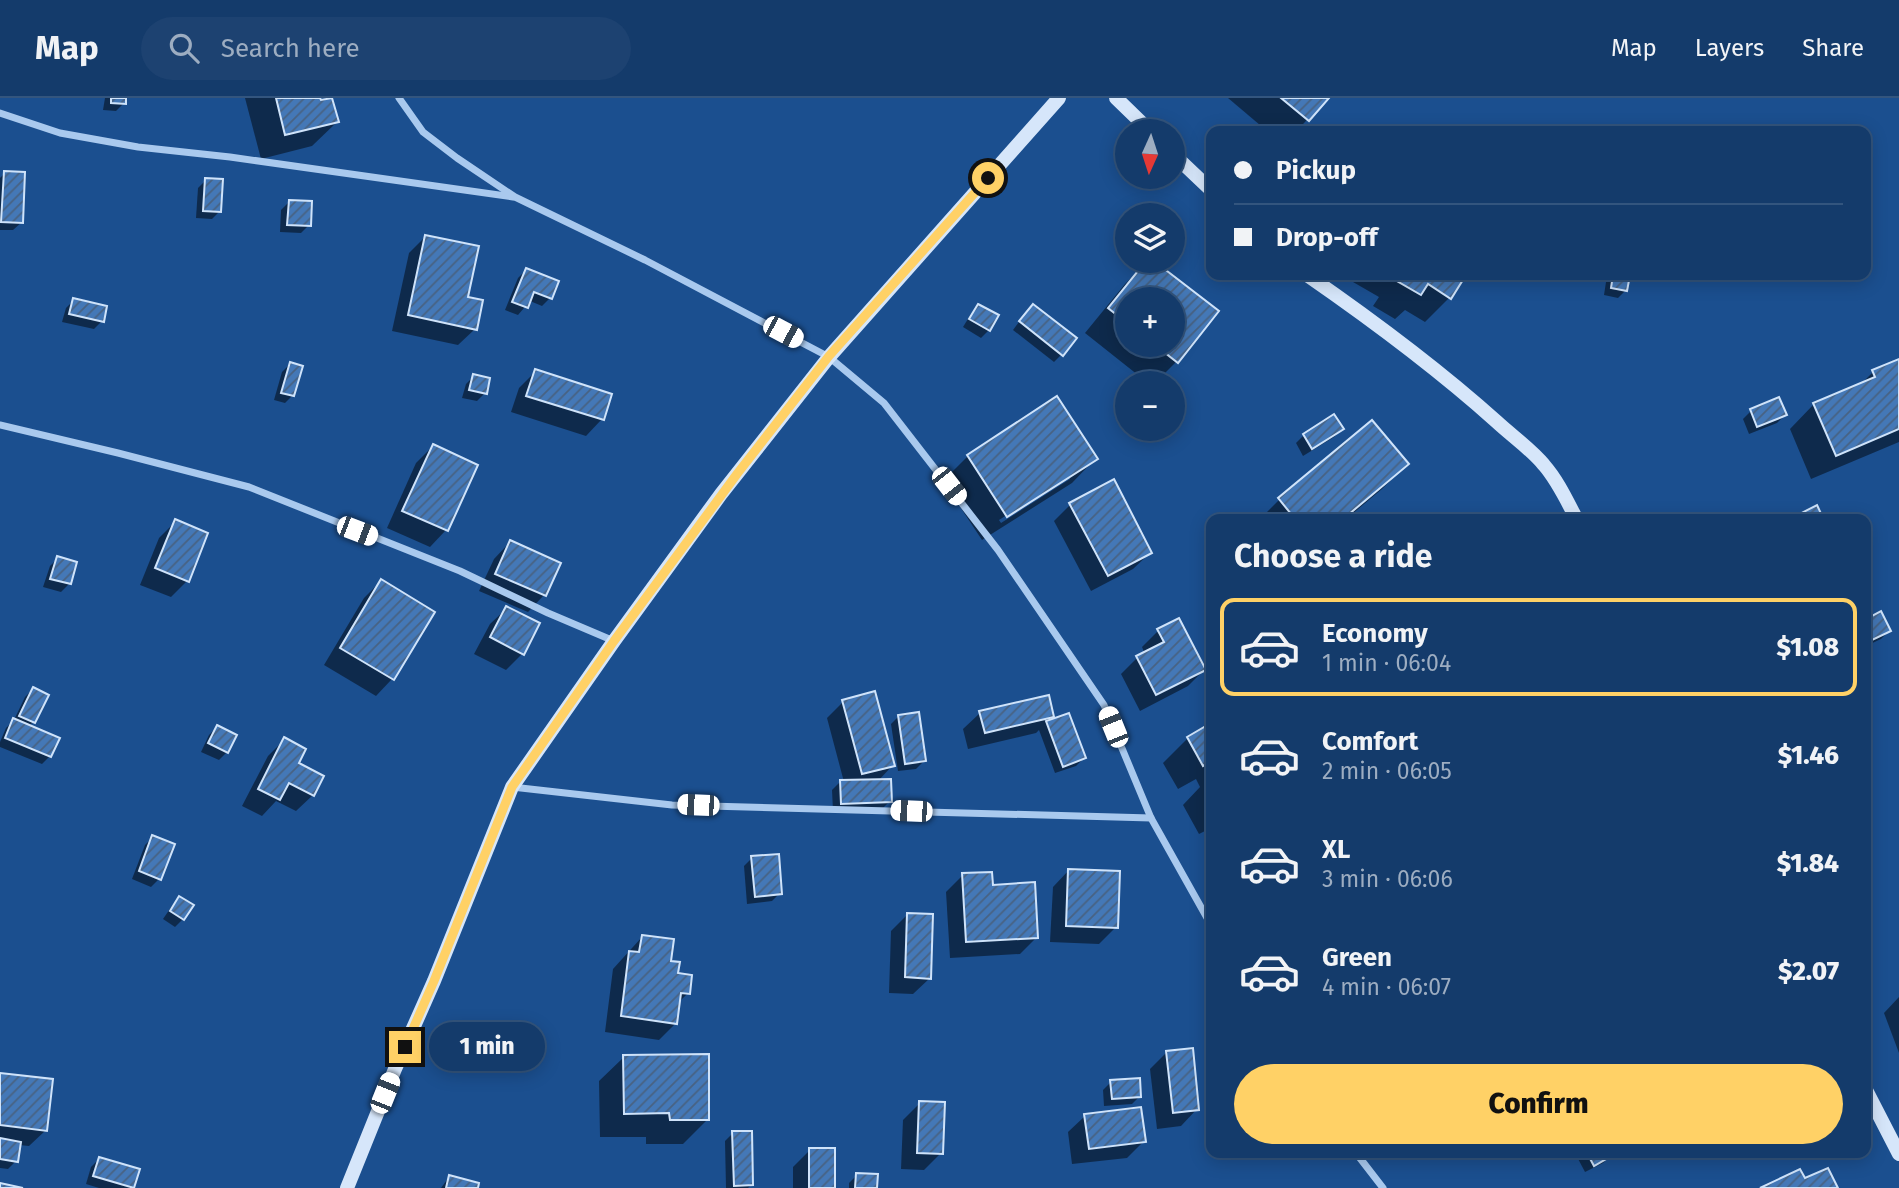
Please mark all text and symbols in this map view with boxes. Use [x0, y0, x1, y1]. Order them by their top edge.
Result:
search box [141, 17, 631, 80]
text: Map [35, 28, 99, 68]
icon: search [165, 29, 203, 67]
text: Search here [221, 33, 360, 64]
text: Map [1611, 34, 1657, 62]
text: Layers [1695, 34, 1764, 62]
text: Share [1802, 34, 1864, 62]
north arrow [1115, 119, 1185, 189]
map controls [1115, 119, 1185, 441]
text: Pickup [1276, 155, 1356, 186]
route start [972, 162, 1004, 194]
button: layers [1115, 203, 1185, 273]
text: Drop-off [1276, 222, 1378, 253]
button: + [1115, 287, 1185, 357]
car [760, 313, 807, 351]
button: − [1115, 371, 1185, 441]
car [928, 463, 971, 509]
car [334, 514, 381, 548]
text: Choose a ride [1234, 537, 1432, 575]
icon: car [1238, 616, 1301, 679]
text: Economy [1322, 618, 1428, 649]
text: $1.08 [1777, 632, 1839, 663]
text: 1 min · 06:04 [1322, 649, 1451, 677]
car [1096, 704, 1131, 750]
icon: car [1238, 724, 1301, 787]
text: Comfort [1322, 726, 1418, 757]
text: $1.46 [1778, 740, 1839, 771]
text: 2 min · 06:05 [1322, 757, 1452, 785]
car [677, 794, 720, 816]
car [890, 800, 933, 822]
icon: car [1238, 832, 1301, 895]
text: XL [1322, 834, 1350, 865]
text: $1.84 [1777, 848, 1839, 879]
text: 3 min · 06:06 [1322, 865, 1453, 893]
icon: car [1238, 940, 1301, 1003]
text: Green [1322, 942, 1392, 973]
text: $2.07 [1778, 956, 1839, 987]
text: 4 min · 06:07 [1322, 973, 1451, 1001]
callout: 1 min [430, 1023, 545, 1072]
route end [389, 1031, 421, 1063]
text: 1 min [459, 1032, 515, 1060]
button: Confirm [1234, 1064, 1843, 1144]
car [368, 1070, 403, 1116]

